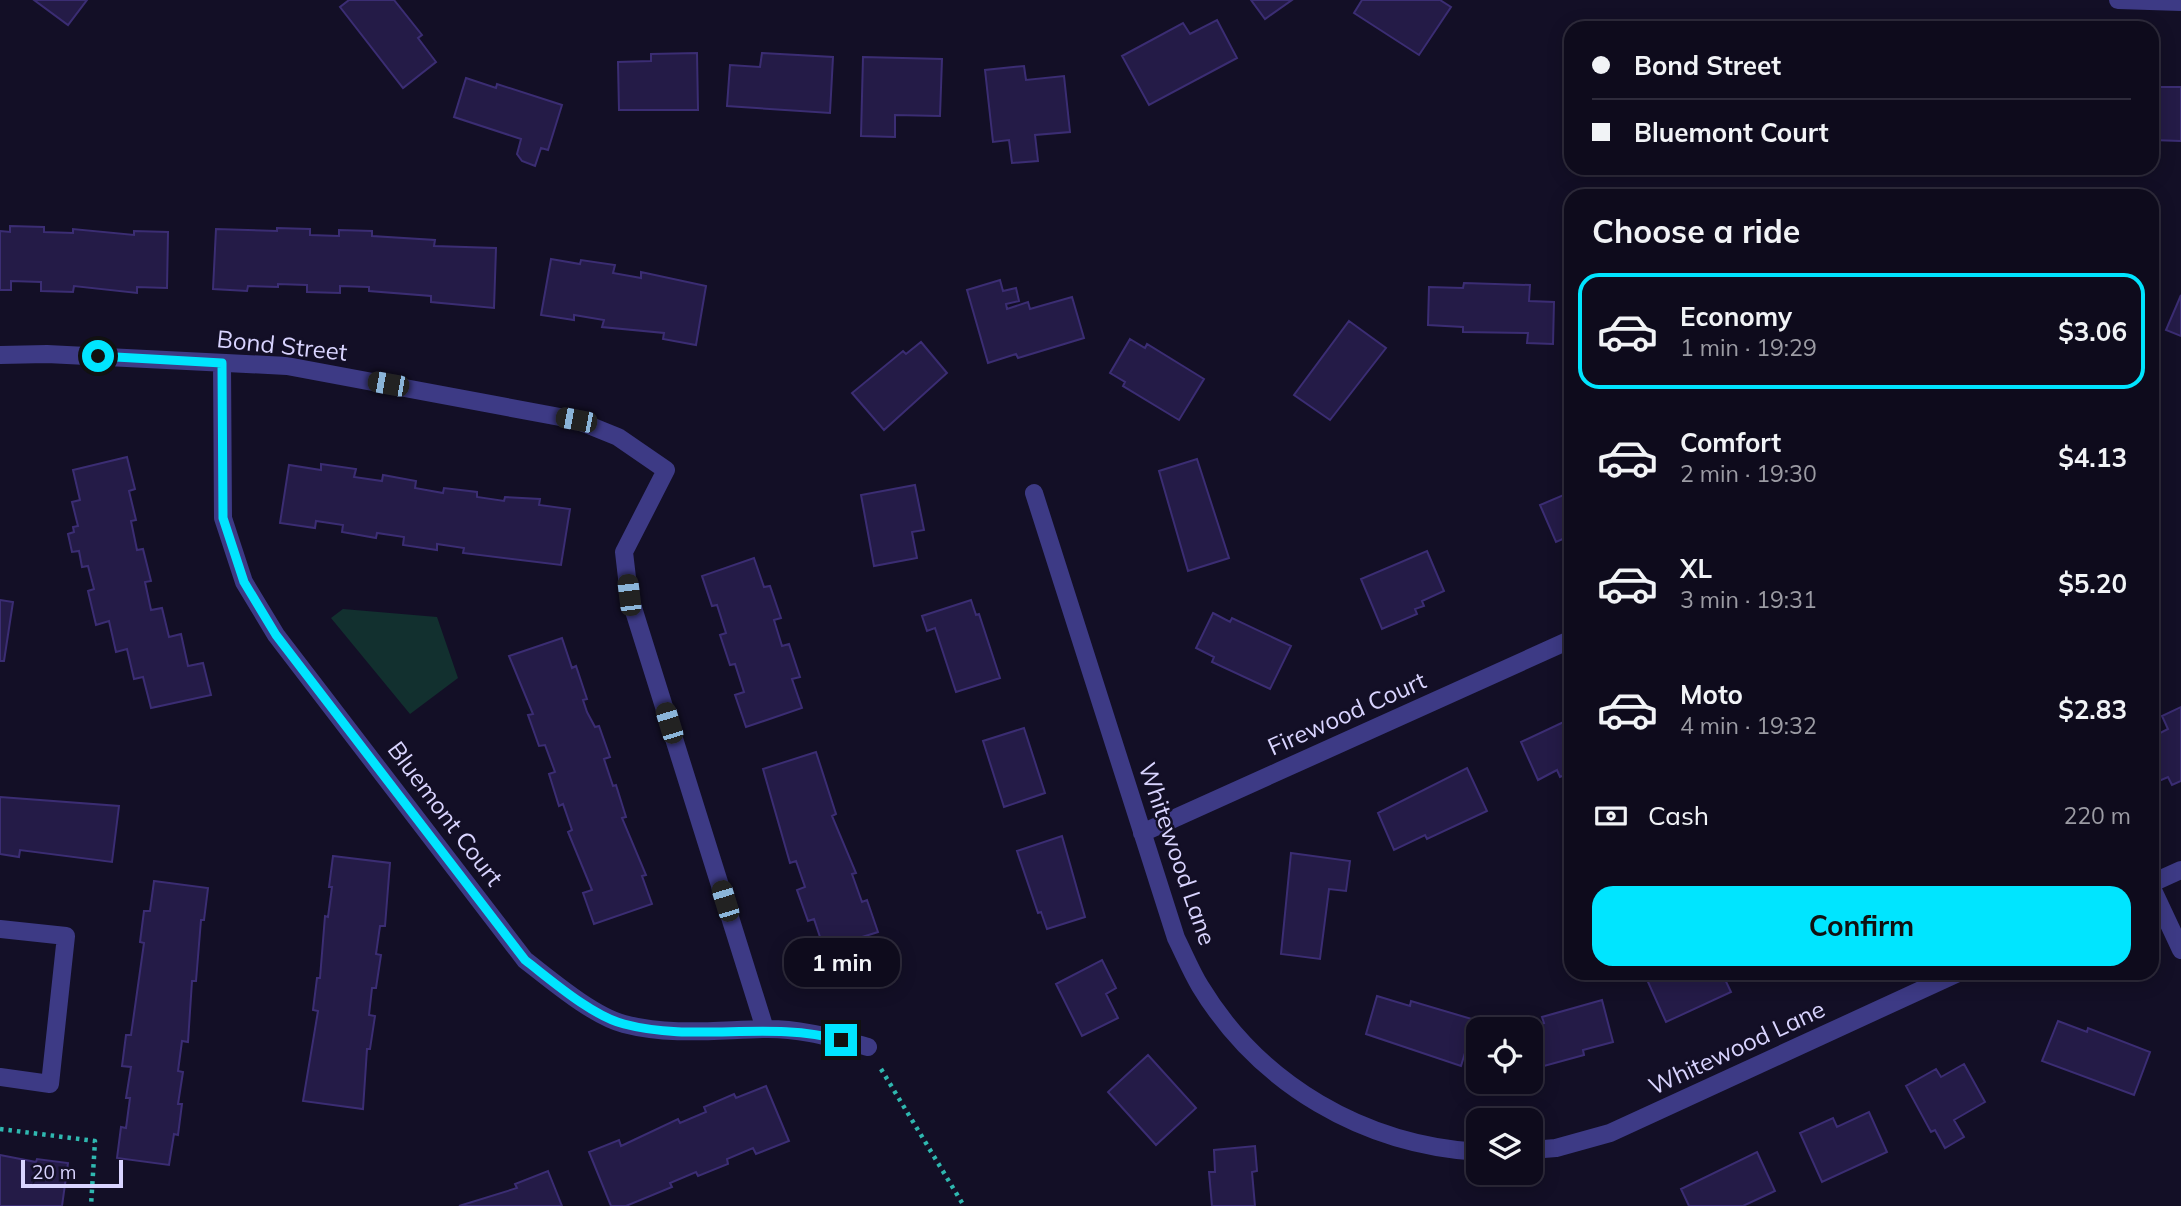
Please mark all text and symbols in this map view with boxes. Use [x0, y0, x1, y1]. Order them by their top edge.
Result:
text: Bond Street [1634, 49, 1781, 82]
text: Bluemont Court [1634, 116, 1828, 149]
text: Choose a ride [1592, 211, 1800, 251]
icon: car [1596, 300, 1659, 363]
text: Economy [1680, 300, 1792, 333]
text: $3.06 [2058, 315, 2127, 348]
street label: Bond Street [215, 323, 349, 367]
text: 1 min · 19:29 [1680, 333, 1817, 362]
route start [82, 340, 114, 372]
car [366, 370, 411, 398]
car [554, 406, 599, 434]
icon: car [1596, 426, 1659, 489]
text: Comfort [1680, 426, 1781, 459]
text: $4.13 [2058, 441, 2127, 474]
text: 2 min · 19:30 [1680, 459, 1817, 488]
icon: car [1596, 552, 1659, 615]
text: XL [1680, 552, 1712, 585]
text: $5.20 [2058, 567, 2127, 600]
car [617, 573, 642, 617]
text: 3 min · 19:31 [1680, 585, 1817, 614]
street label: Firewood Court [1263, 665, 1430, 761]
icon: car [1596, 678, 1659, 741]
text: Moto [1680, 678, 1743, 711]
text: $2.83 [2058, 693, 2127, 726]
car [653, 700, 686, 746]
text: 4 min · 19:32 [1680, 711, 1817, 740]
street label: Bluemont Court [382, 735, 510, 892]
street label: Whitewood Lane [1133, 758, 1223, 949]
icon: cash [1592, 797, 1630, 835]
text: Cash [1648, 799, 1709, 832]
text: 220 m [2063, 801, 2131, 830]
car [709, 878, 742, 924]
button: Confirm [1592, 886, 2131, 966]
callout: 1 min [783, 939, 899, 988]
text: 1 min [812, 948, 872, 977]
street label: Whitewood Lane [1644, 993, 1829, 1101]
map controls [1466, 1017, 1543, 1185]
button: locate [1466, 1017, 1543, 1094]
route end [825, 1024, 857, 1056]
button: layers [1466, 1108, 1543, 1185]
scale bar [21, 1157, 122, 1189]
text: 20 m [32, 1160, 76, 1184]

